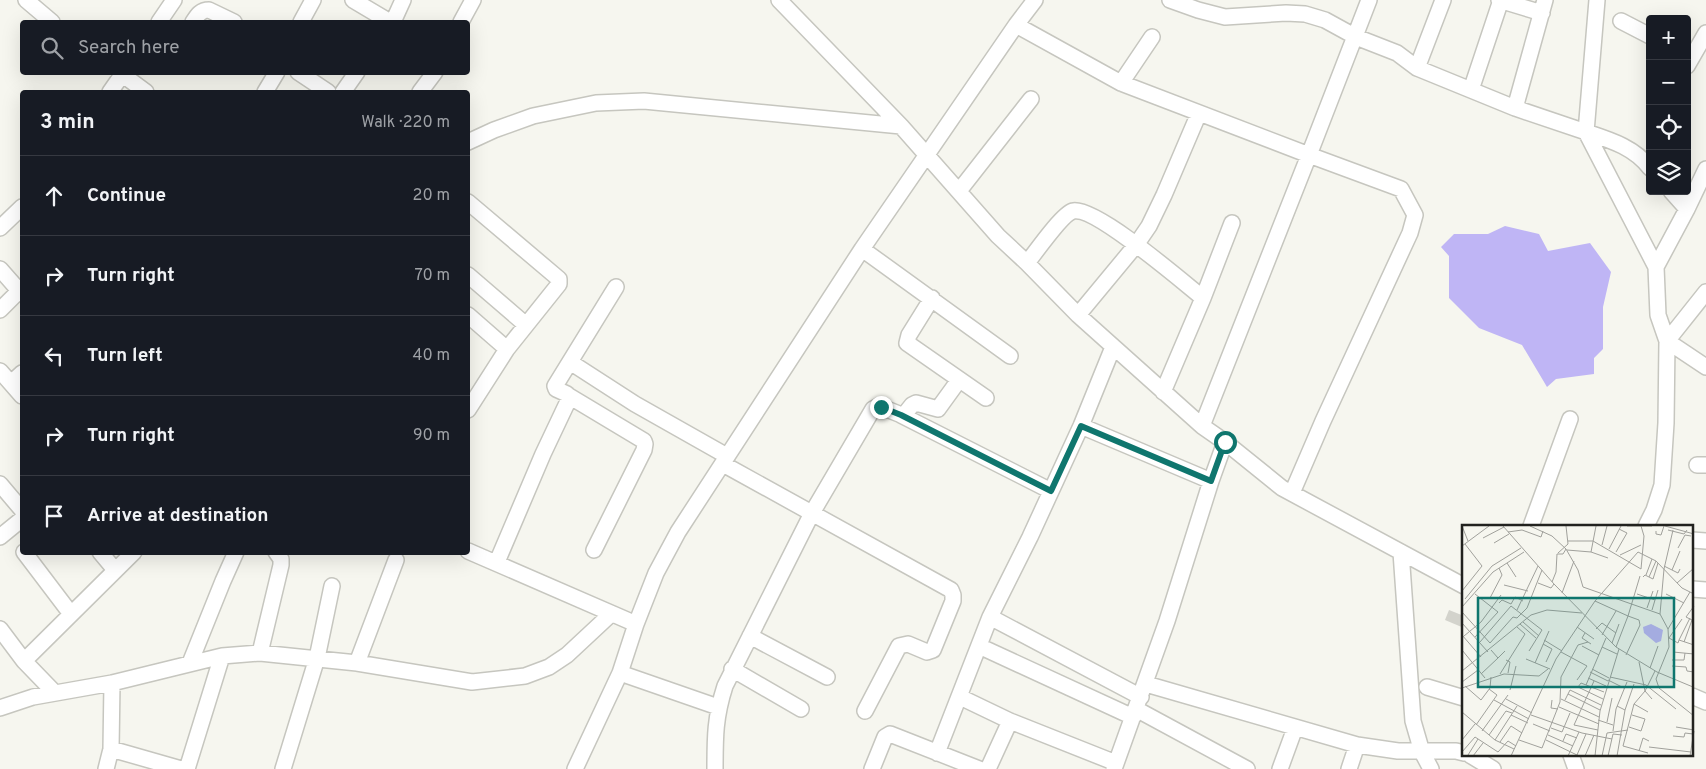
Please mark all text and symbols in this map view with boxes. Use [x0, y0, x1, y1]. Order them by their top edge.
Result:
map controls [1646, 15, 1691, 195]
button: + [1646, 15, 1691, 60]
search box [20, 20, 470, 75]
icon: search [38, 34, 66, 62]
text: Search here [78, 36, 180, 60]
button: − [1646, 60, 1691, 105]
button: locate [1646, 105, 1691, 150]
text: 3 min [40, 109, 95, 136]
text: Walk · 220 m [361, 113, 450, 133]
button: layers [1646, 150, 1691, 195]
icon: ahead [40, 182, 68, 210]
text: Continue [87, 184, 166, 208]
text: 20 m [413, 186, 450, 206]
icon: right [40, 262, 68, 290]
text: Turn right [87, 264, 175, 288]
text: 70 m [415, 266, 450, 286]
icon: left [40, 342, 68, 370]
text: Turn left [87, 344, 163, 368]
text: 40 m [412, 346, 450, 366]
route end [870, 396, 893, 419]
icon: right [40, 422, 68, 450]
text: Turn right [87, 424, 175, 448]
text: 90 m [413, 426, 450, 446]
route start [1214, 431, 1237, 454]
icon: arrive [40, 502, 68, 530]
text: Arrive at destination [87, 504, 268, 528]
inset map [1462, 525, 1694, 756]

